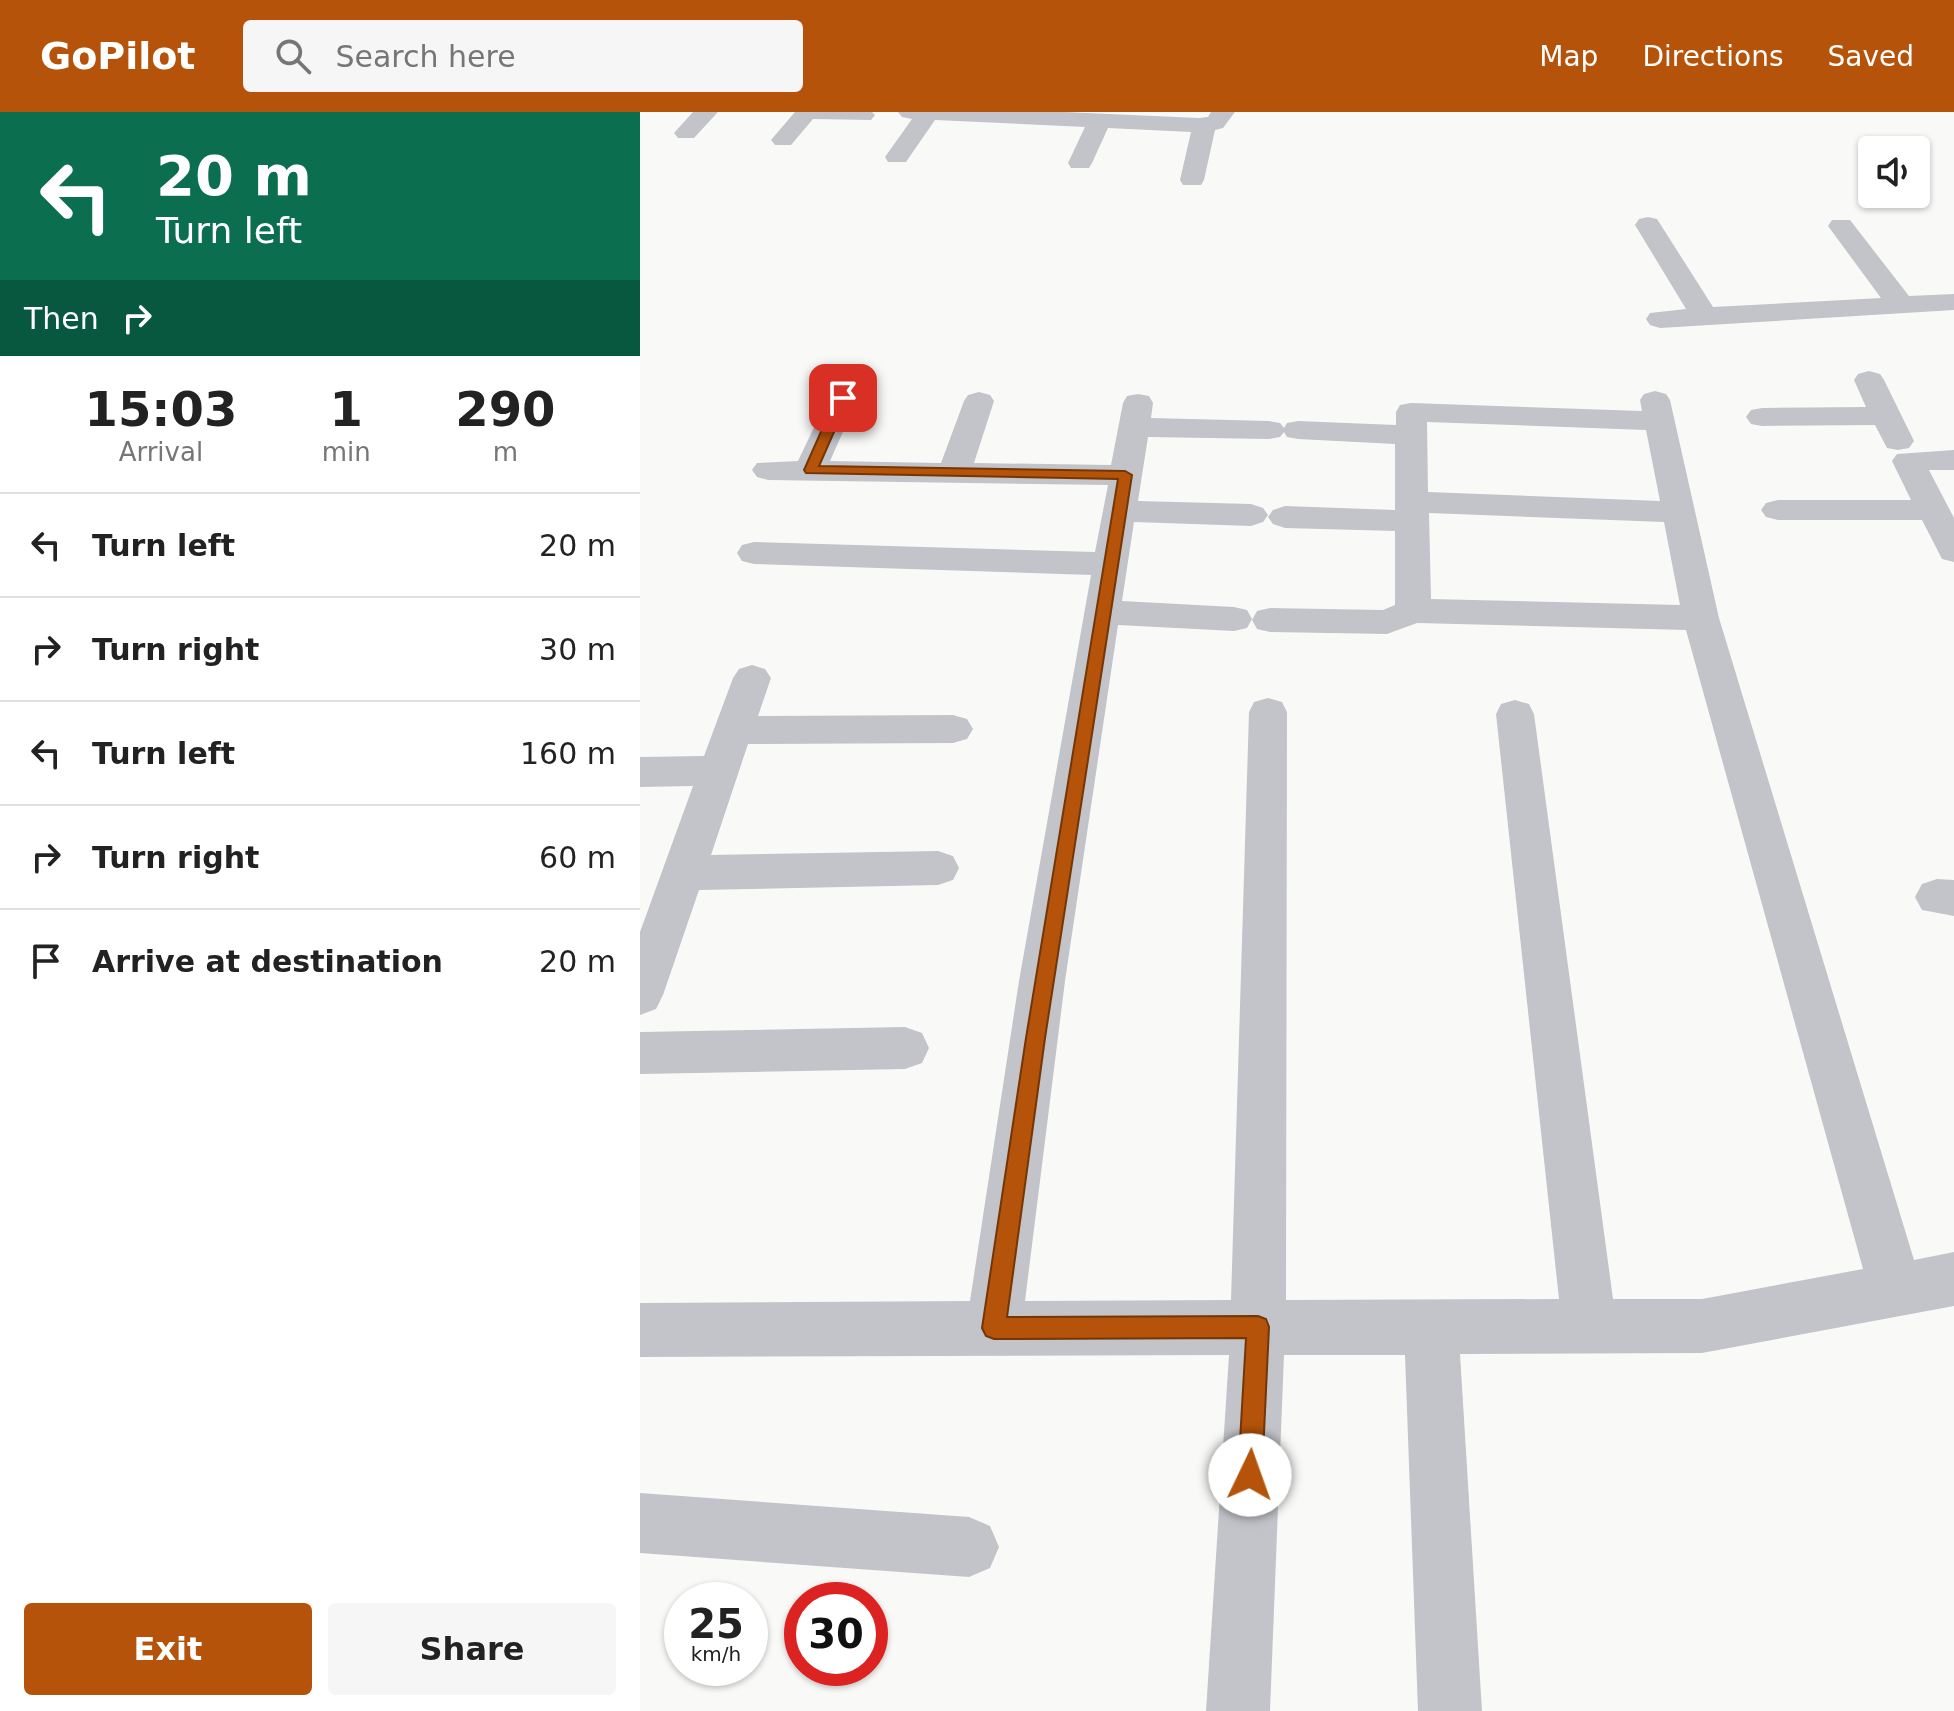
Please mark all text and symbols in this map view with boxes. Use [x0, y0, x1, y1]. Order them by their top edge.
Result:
search box [243, 20, 803, 92]
text: GoPilot [40, 34, 195, 78]
icon: search [271, 34, 315, 78]
text: Search here [335, 39, 516, 74]
text: Map [1539, 40, 1598, 73]
text: Directions [1642, 40, 1783, 73]
text: Saved [1827, 40, 1914, 73]
map controls [1858, 136, 1930, 208]
button: sound [1858, 136, 1930, 208]
text: 20 m [156, 143, 312, 208]
icon: left [24, 144, 128, 248]
text: Turn left [156, 210, 302, 251]
icon: right [115, 296, 159, 340]
text: Then [24, 301, 99, 336]
pin [809, 364, 877, 432]
icon: arrive [821, 376, 865, 420]
text: 15:03 [84, 381, 237, 437]
text: 1 [330, 381, 363, 437]
text: 290 [455, 381, 555, 437]
text: Arrival [119, 437, 203, 467]
text: min [322, 437, 371, 467]
text: m [493, 437, 518, 467]
icon: left [24, 523, 68, 567]
text: Turn left [92, 528, 235, 563]
text: 20 m [539, 528, 616, 563]
icon: right [24, 627, 68, 671]
text: Turn right [92, 632, 259, 667]
text: 30 m [539, 632, 616, 667]
icon: left [24, 731, 68, 775]
text: Turn left [92, 736, 235, 771]
text: 160 m [520, 736, 616, 771]
icon: right [24, 835, 68, 879]
text: Turn right [92, 840, 259, 875]
text: 60 m [539, 840, 616, 875]
icon: arrive [24, 939, 68, 983]
text: Arrive at destination [92, 944, 443, 979]
text: 20 m [539, 944, 616, 979]
position arrow [1208, 1433, 1292, 1517]
speed limit sign: 30 [784, 1582, 888, 1686]
text: 25 [688, 1601, 744, 1647]
button: Exit [24, 1603, 312, 1695]
button: Share [328, 1603, 616, 1695]
text: km/h [691, 1642, 741, 1666]

